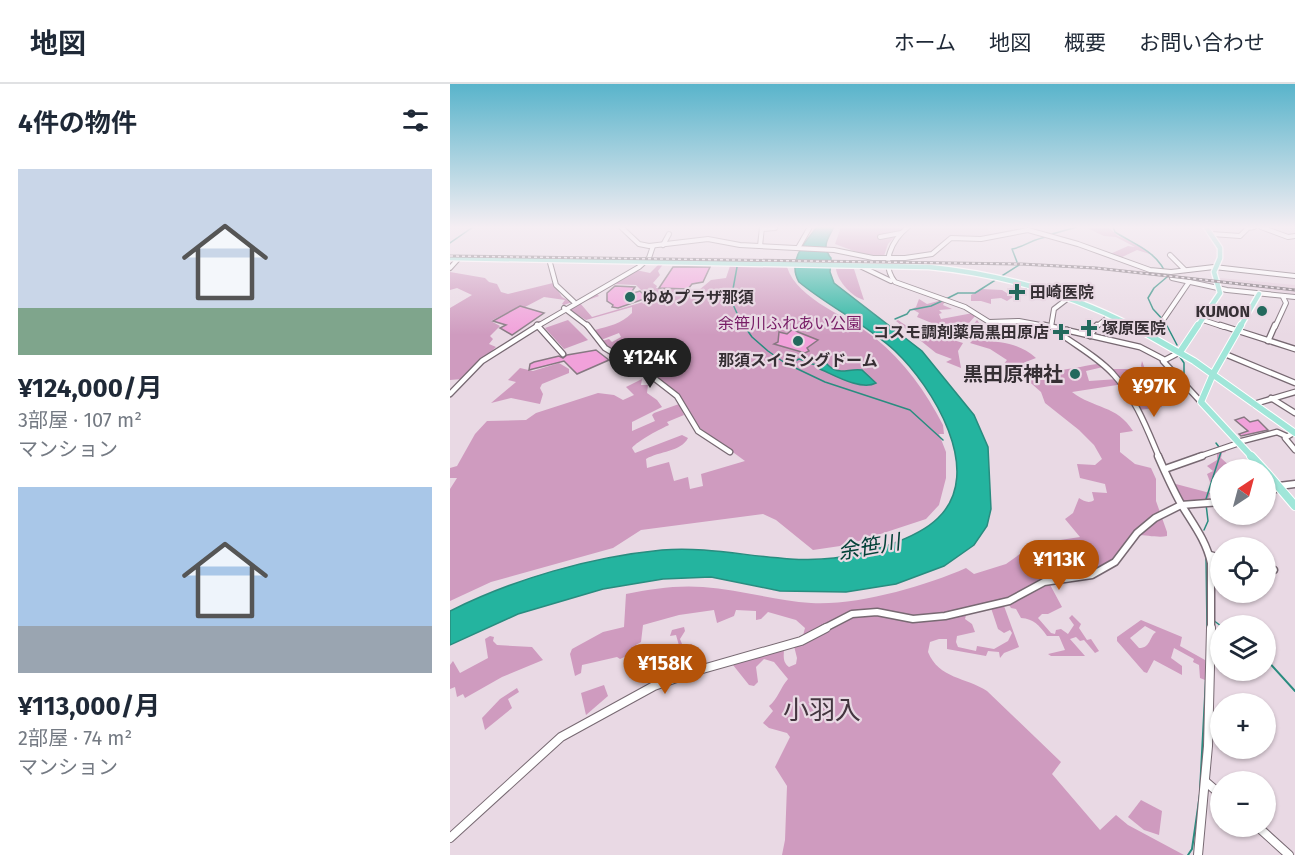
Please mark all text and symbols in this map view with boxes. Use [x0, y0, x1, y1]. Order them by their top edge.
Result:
text: 地図 [30, 27, 86, 60]
text: ホーム [894, 30, 956, 56]
text: 地図 [989, 30, 1031, 56]
text: 概要 [1064, 30, 1106, 56]
text: お問い合わせ [1139, 30, 1265, 56]
icon: filters [399, 104, 432, 137]
text: 4件の物件 [18, 108, 137, 139]
icon: home [171, 208, 279, 316]
marker: 田崎医院 [1008, 283, 1026, 301]
place label: 田崎医院 [1030, 283, 1094, 302]
place label: ゆめプラザ那須 [642, 288, 754, 307]
marker: ゆめプラザ那須 [623, 290, 637, 304]
place label: KUMON [1196, 302, 1250, 321]
marker: KUMON [1255, 304, 1269, 318]
park label: 余笹川ふれあい公園 [718, 314, 862, 333]
marker: 塚原医院 [1080, 319, 1098, 337]
place label: 塚原医院 [1102, 319, 1166, 338]
place label: コスモ調剤薬局黒田原店 [873, 323, 1049, 342]
marker: コスモ調剤薬局黒田原店 [1054, 325, 1068, 339]
marker: 那須スイミングドーム [791, 334, 805, 348]
pin: ¥124K [608, 338, 692, 389]
text: ¥124K [623, 345, 677, 369]
place label: 那須スイミングドーム [718, 351, 878, 370]
place label: 黒田原神社 [963, 362, 1063, 386]
marker: 黒田原神社 [1068, 367, 1082, 381]
pin: ¥97K [1118, 367, 1190, 418]
text: ¥124,000/月 [18, 373, 162, 404]
text: ¥97K [1132, 374, 1176, 398]
text: 3部屋 · 107 m² [18, 408, 142, 432]
text: マンション [18, 437, 118, 461]
north arrow [1210, 459, 1276, 525]
map controls [1210, 459, 1276, 837]
icon: home [171, 526, 279, 634]
water label: 余笹川 [836, 528, 904, 565]
button: locate [1210, 537, 1276, 603]
pin: ¥113K [1017, 540, 1101, 591]
text: ¥113K [1033, 547, 1085, 571]
button: layers [1210, 615, 1276, 681]
pin: ¥158K [623, 644, 707, 695]
text: ¥158K [637, 651, 693, 675]
text: ¥113,000/月 [18, 691, 160, 722]
button: + [1210, 693, 1276, 759]
district label: 小羽入 [783, 695, 861, 726]
text: 2部屋 · 74 m² [18, 726, 132, 750]
text: マンション [18, 755, 118, 779]
button: − [1210, 771, 1276, 837]

